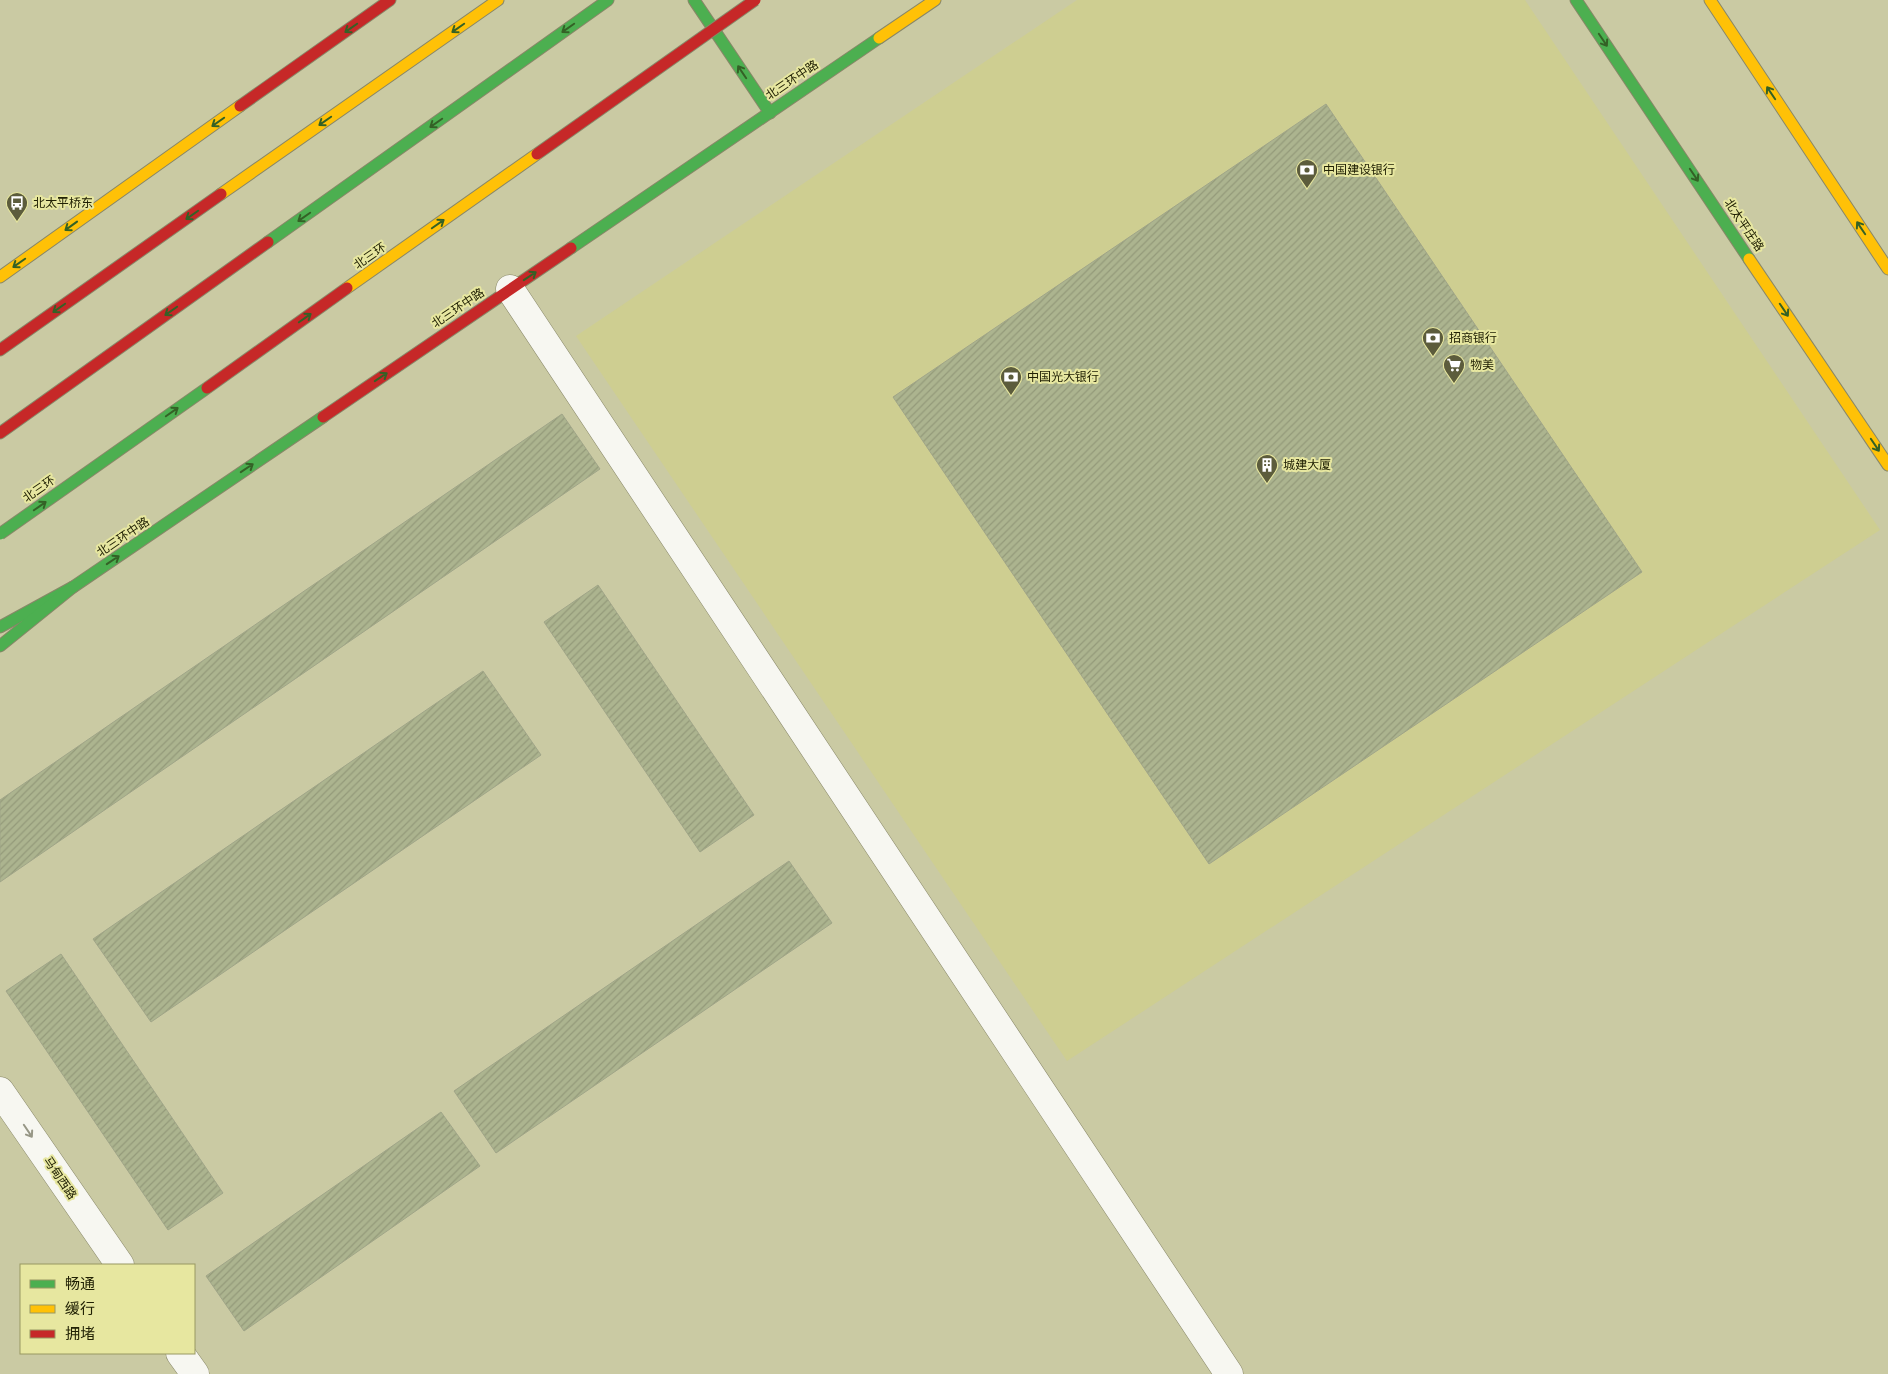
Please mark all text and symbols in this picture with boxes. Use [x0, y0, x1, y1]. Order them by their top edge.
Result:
one-way arrow [344, 23, 358, 33]
one-way arrow [451, 23, 465, 33]
one-way arrow [562, 23, 576, 33]
one-way arrow [1599, 33, 1609, 47]
street label: 北三环中路 [763, 57, 821, 103]
one-way arrow [737, 65, 747, 79]
one-way arrow [1766, 86, 1776, 100]
one-way arrow [319, 116, 333, 126]
one-way arrow [211, 117, 225, 127]
one-way arrow [430, 117, 443, 128]
bank icon: 中国建设银行 [1295, 158, 1319, 189]
place label: 中国建设银行 [1323, 163, 1395, 177]
one-way arrow [1689, 168, 1699, 182]
bus stop icon: 北太平桥东 [5, 191, 29, 222]
place label: 北太平桥东 [33, 196, 93, 210]
street label: 北太平庄路 [1721, 196, 1767, 254]
one-way arrow [186, 210, 200, 220]
one-way arrow [297, 212, 311, 222]
one-way arrow [431, 219, 445, 229]
one-way arrow [64, 221, 78, 231]
one-way arrow [1856, 222, 1866, 236]
street label: 北三环 [351, 240, 389, 272]
one-way arrow [12, 258, 26, 268]
one-way arrow [523, 270, 537, 281]
street label: 北三环中路 [429, 285, 487, 331]
one-way arrow [53, 303, 67, 313]
one-way arrow [1780, 303, 1790, 317]
one-way arrow [165, 306, 179, 316]
one-way arrow [298, 313, 312, 323]
bank icon: 招商银行 [1421, 326, 1445, 357]
place label: 招商银行 [1449, 331, 1497, 345]
supermarket icon: 物美 [1442, 353, 1466, 384]
place label: 物美 [1470, 358, 1494, 372]
bank icon: 中国光大银行 [999, 365, 1023, 396]
place label: 中国光大银行 [1027, 370, 1099, 384]
one-way arrow [374, 372, 388, 382]
one-way arrow [165, 407, 179, 417]
one-way arrow [1870, 438, 1880, 452]
building icon: 城建大厦 [1255, 453, 1279, 484]
place label: 城建大厦 [1283, 458, 1331, 472]
one-way arrow [240, 463, 254, 474]
street label: 北三环 [20, 473, 58, 505]
one-way arrow [33, 501, 47, 511]
street label: 北三环中路 [94, 514, 152, 560]
one-way arrow [106, 555, 120, 565]
one-way arrow [23, 1124, 33, 1138]
street label: 马甸西路 [41, 1154, 79, 1202]
legend [20, 1264, 195, 1354]
text: 畅通 [65, 1275, 95, 1293]
text: 缓行 [65, 1300, 95, 1318]
text: 拥堵 [65, 1325, 95, 1343]

